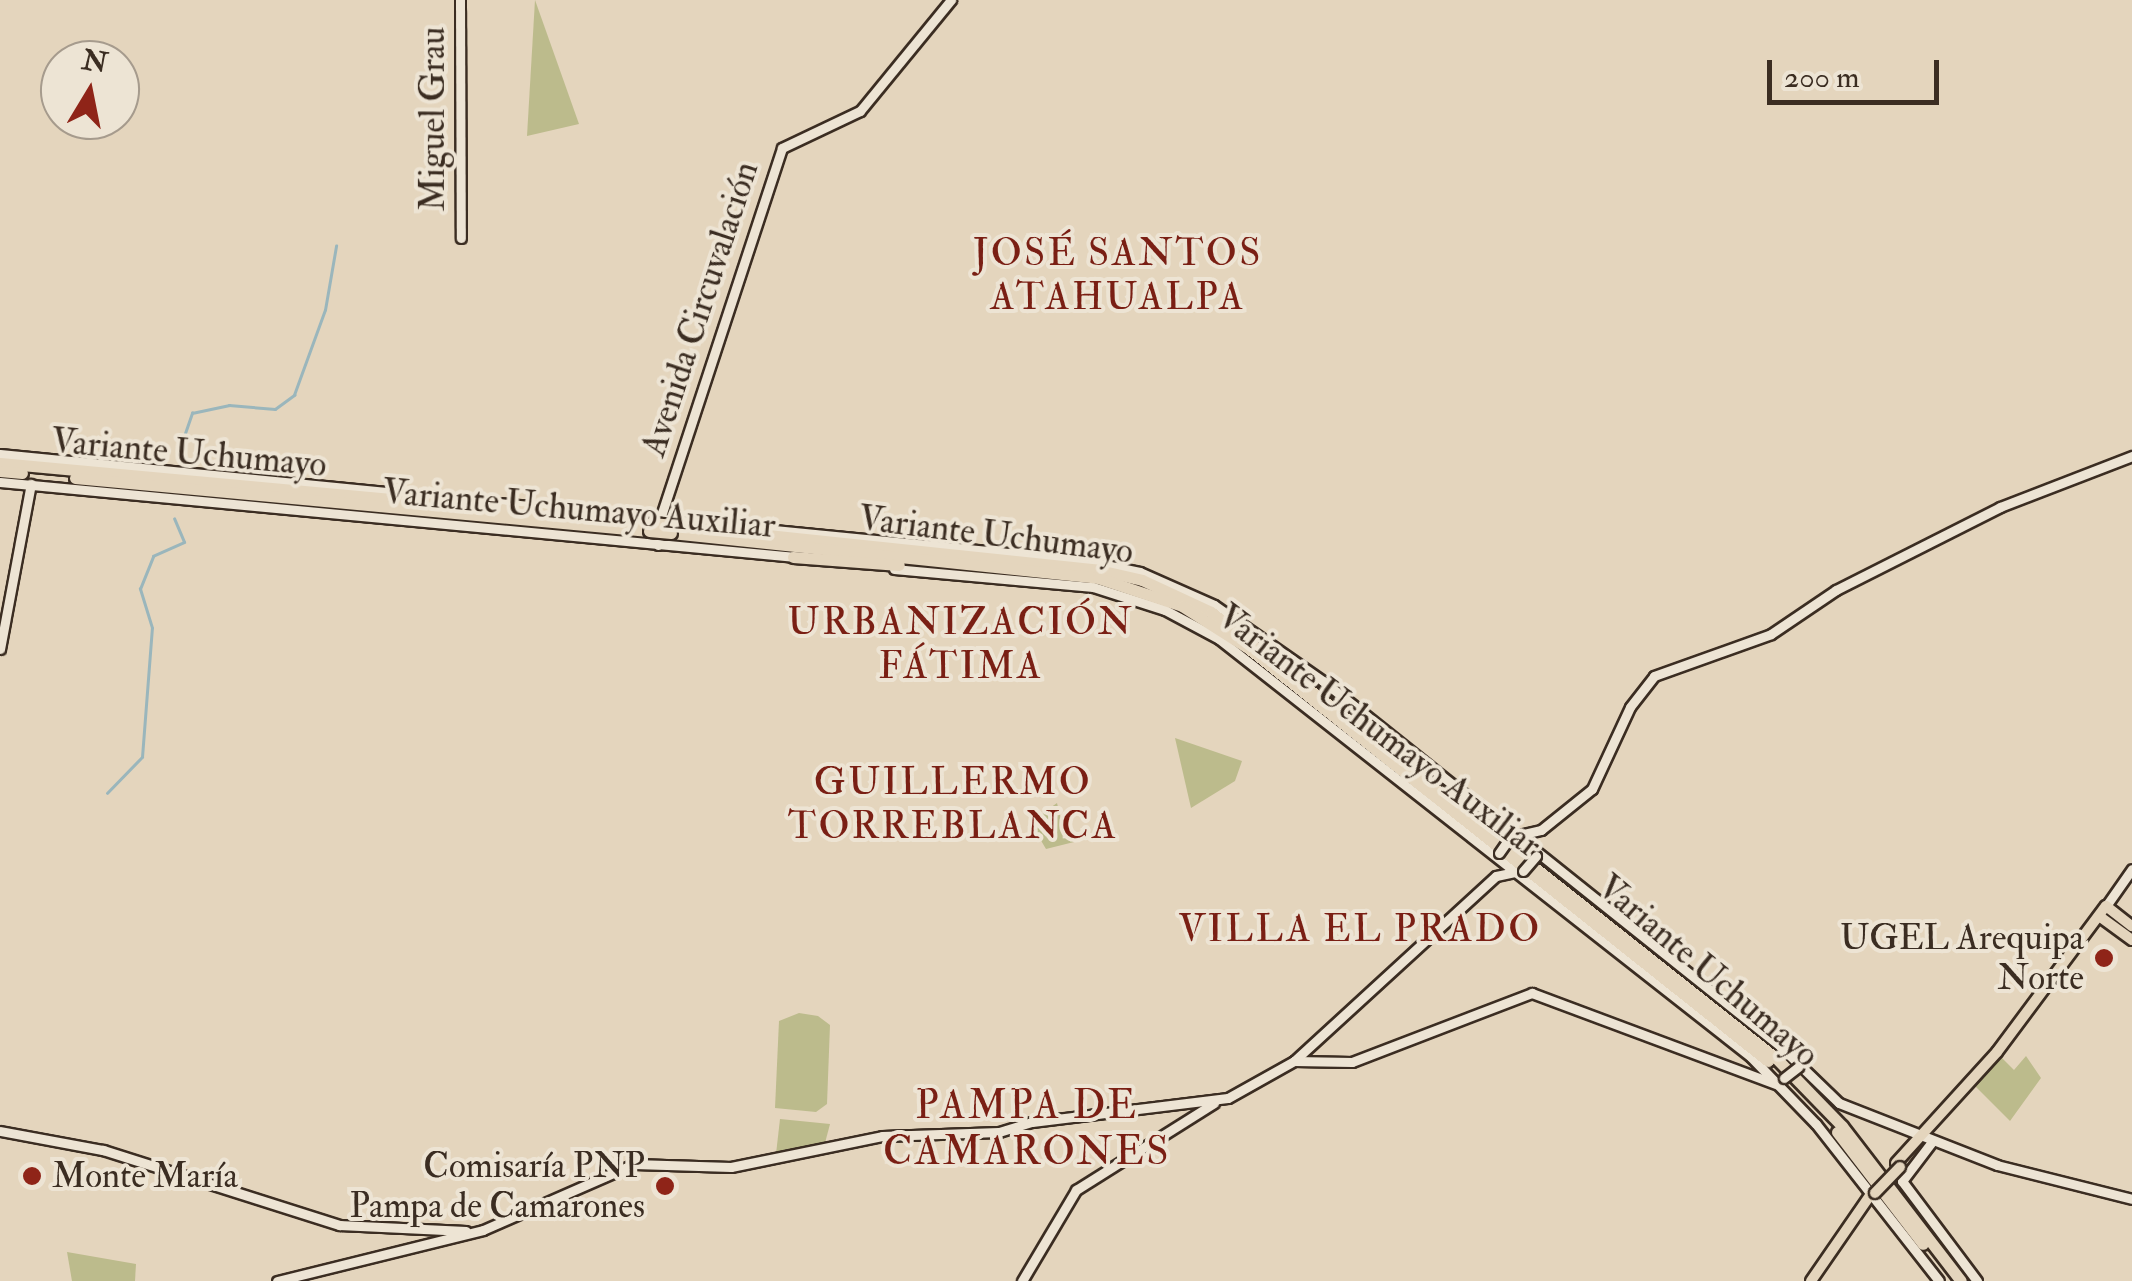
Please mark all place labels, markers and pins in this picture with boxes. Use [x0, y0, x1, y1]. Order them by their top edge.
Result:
place label: UGEL Arequipa Norte [1840, 917, 2084, 999]
marker: UGEL Arequipa Norte [2093, 947, 2115, 969]
place label: Comisaría PNP Pampa de Camarones [349, 1145, 645, 1227]
place label: Monte María [52, 1155, 238, 1197]
marker: Monte María [21, 1165, 43, 1187]
marker: Comisaría PNP Pampa de Camarones [654, 1175, 676, 1197]

